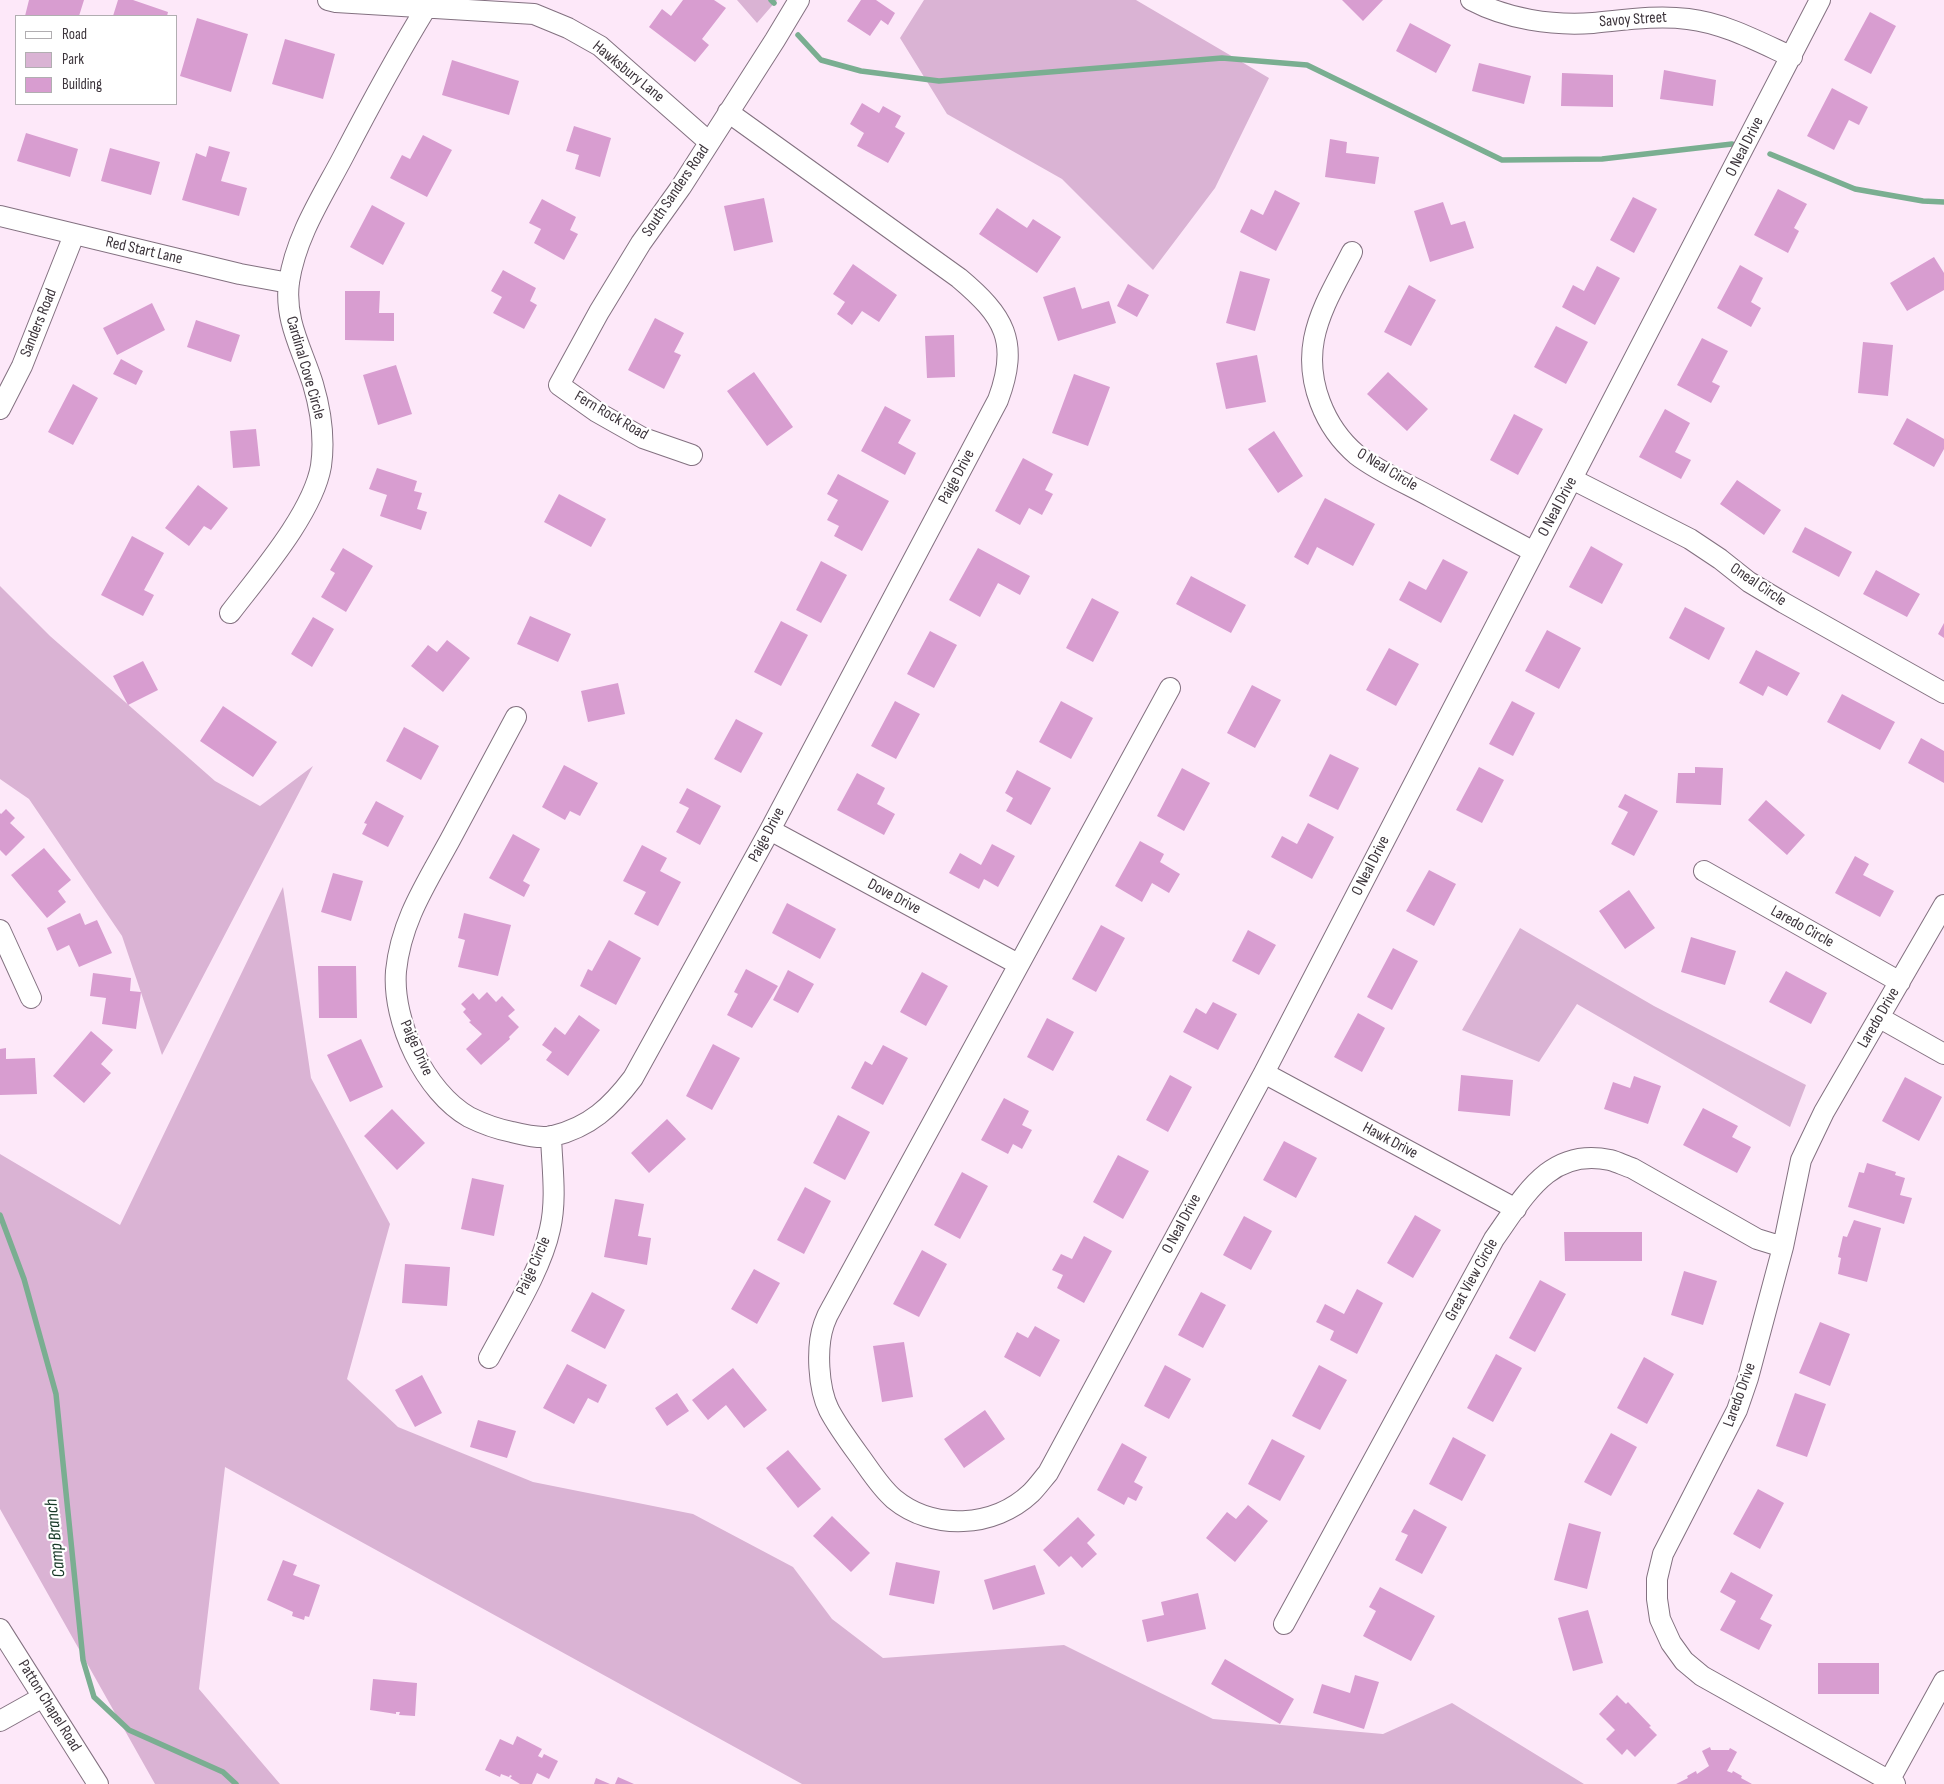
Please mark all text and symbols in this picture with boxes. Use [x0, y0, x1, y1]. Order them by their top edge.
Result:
street label: Savoy Street [1598, 8, 1668, 32]
legend [15, 15, 178, 105]
text: Road [62, 25, 87, 44]
street label: Hawksbury Lane [588, 37, 668, 107]
text: Park [62, 50, 84, 69]
text: Building [62, 75, 102, 94]
street label: O Neal Drive [1722, 114, 1768, 180]
street label: South Sanders Road [638, 141, 714, 241]
street label: Red Start Lane [104, 233, 184, 269]
street label: Sanders Road [17, 286, 61, 360]
street label: Cardinal Cove Circle [281, 314, 329, 422]
street label: Fern Rock Road [571, 387, 651, 445]
street label: O Neal Circle [1353, 444, 1421, 496]
street label: Paige Drive [935, 446, 979, 508]
street label: O Neal Drive [1534, 474, 1582, 540]
street label: Oneal Circle [1726, 559, 1790, 611]
street label: Paige Drive [745, 804, 789, 866]
street label: O Neal Drive [1348, 833, 1394, 899]
street label: Dove Drive [864, 875, 924, 919]
street label: Laredo Circle [1767, 902, 1837, 952]
street label: Laredo Drive [1854, 984, 1904, 1052]
street label: Paige Drive [395, 1017, 437, 1079]
street label: Hawk Drive [1359, 1118, 1421, 1164]
street label: O Neal Drive [1158, 1191, 1206, 1257]
street label: Paige Circle [513, 1234, 555, 1298]
street label: Great View Circle [1441, 1235, 1503, 1325]
street label: Laredo Drive [1720, 1360, 1760, 1430]
water label: Camp Branch [41, 1497, 71, 1579]
street label: Patton Chapel Road [13, 1657, 85, 1755]

